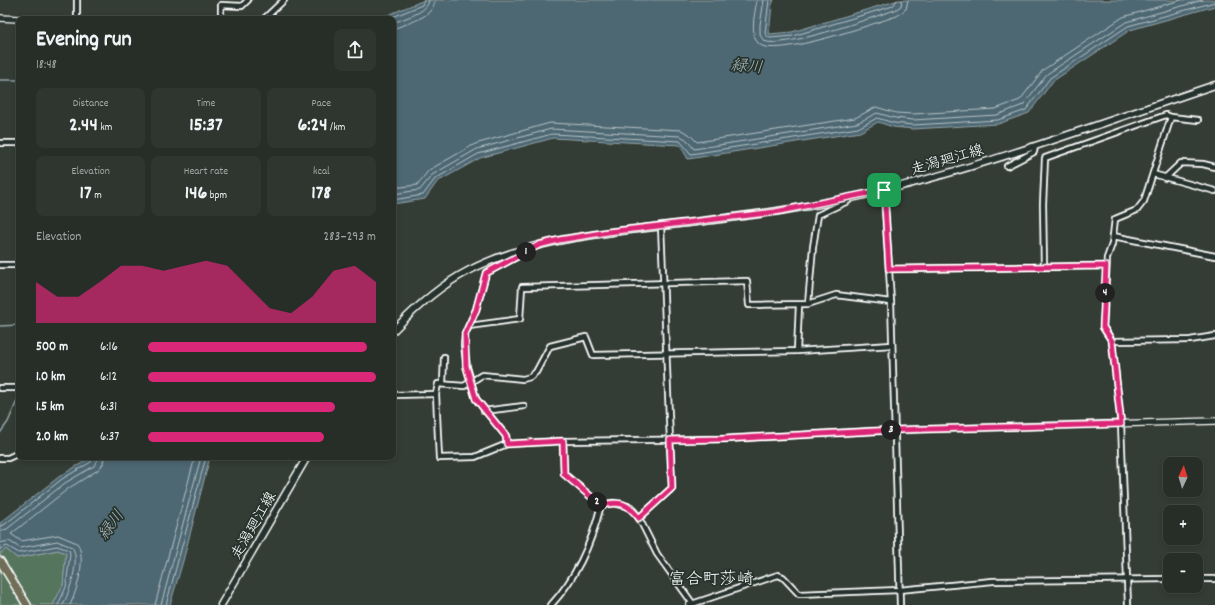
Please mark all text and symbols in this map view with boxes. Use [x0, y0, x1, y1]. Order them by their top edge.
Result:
text: Evening run [36, 25, 132, 56]
button: share [334, 29, 376, 71]
water label: 緑川 [730, 55, 764, 80]
text: 18:48 [36, 56, 57, 75]
text: Distance [73, 96, 109, 112]
text: Time [197, 96, 215, 112]
text: Pace [312, 96, 331, 112]
text: 2.44 [69, 112, 98, 140]
text: 15:37 [189, 112, 223, 140]
text: 6:24 [297, 112, 328, 140]
text: km [98, 120, 112, 136]
text: /km [328, 120, 345, 136]
street label: 走潟廻江線 [908, 140, 987, 182]
text: Elevation [72, 164, 110, 180]
text: Heart rate [184, 164, 228, 180]
text: kcal [313, 164, 330, 180]
pin [867, 173, 901, 207]
icon: arrive [873, 179, 895, 201]
text: 17 [80, 180, 92, 208]
text: 146 [185, 180, 207, 208]
text: 178 [311, 180, 331, 208]
text: m [92, 188, 102, 204]
text: bpm [207, 188, 227, 204]
text: Elevation [36, 228, 81, 247]
text: 283–293 m [324, 228, 376, 247]
pin: 1 [516, 242, 536, 262]
text: 1 [525, 244, 527, 260]
pin: 4 [1095, 283, 1115, 303]
text: 4 [1103, 285, 1107, 301]
text: 500 m [36, 338, 68, 357]
text: 6:16 [100, 338, 118, 357]
text: 1.0 km [36, 368, 65, 387]
text: 6:12 [100, 368, 117, 387]
text: 1.5 km [36, 398, 64, 417]
text: 6:31 [100, 398, 117, 417]
pin: 3 [881, 420, 901, 440]
text: 3 [889, 422, 893, 438]
text: 2.0 km [36, 428, 68, 447]
text: 6:37 [100, 428, 119, 447]
north arrow [1163, 457, 1203, 497]
map controls [1163, 457, 1203, 593]
street label: 走潟廻江線 [226, 488, 283, 564]
pin: 2 [587, 492, 607, 512]
text: 2 [595, 494, 599, 510]
button: + [1163, 505, 1203, 545]
water label: 緑川 [93, 506, 131, 545]
button: − [1163, 553, 1203, 593]
district label: 富合町莎崎 [669, 569, 754, 593]

